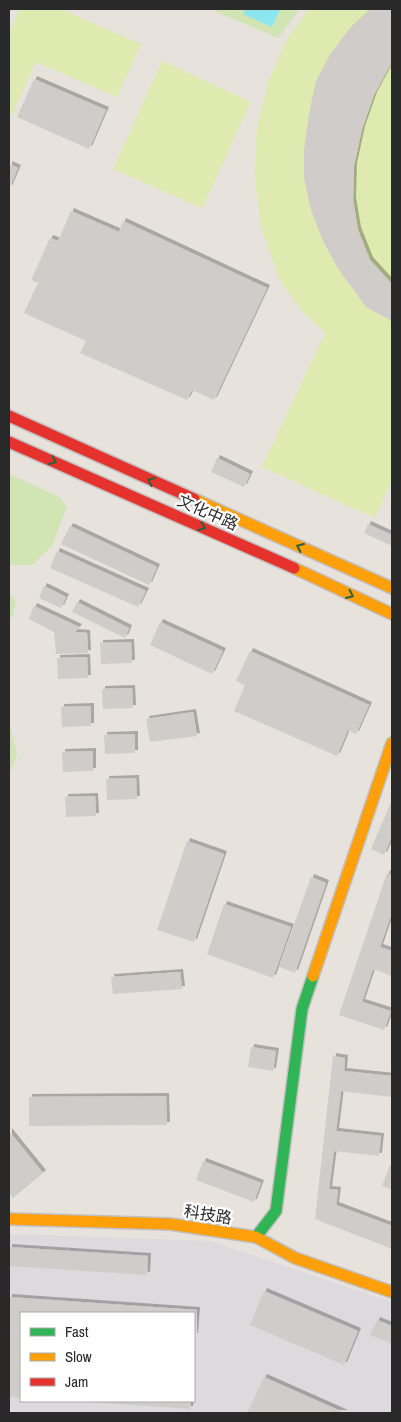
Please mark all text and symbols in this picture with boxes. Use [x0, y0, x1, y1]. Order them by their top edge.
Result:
one-way arrow [48, 455, 57, 466]
one-way arrow [147, 477, 156, 487]
street label: 文化中路 [174, 489, 242, 535]
one-way arrow [197, 521, 206, 532]
one-way arrow [296, 543, 305, 554]
one-way arrow [345, 588, 354, 599]
street label: 科技路 [183, 1199, 233, 1229]
legend [20, 1312, 195, 1402]
text: Fast [65, 1321, 89, 1342]
text: Slow [65, 1346, 92, 1367]
text: Jam [65, 1371, 88, 1392]

